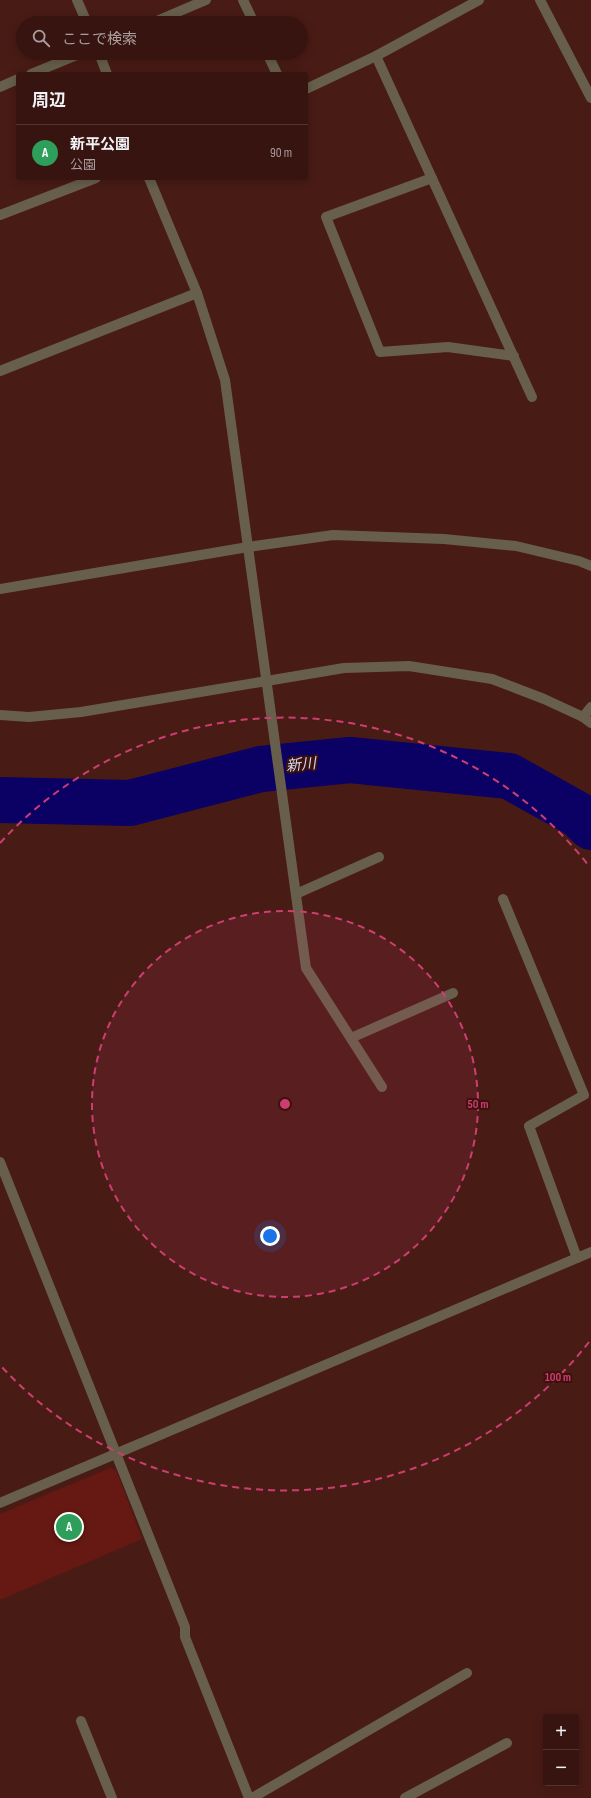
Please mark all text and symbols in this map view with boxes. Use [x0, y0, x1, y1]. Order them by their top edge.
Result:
search box [16, 16, 308, 60]
icon: search [30, 27, 52, 49]
text: ここで検索 [62, 30, 137, 49]
text: 周辺 [32, 91, 66, 111]
text: 新平公園 [70, 135, 130, 154]
text: A [42, 145, 48, 161]
text: 90 m [270, 145, 292, 161]
text: 公園 [70, 157, 96, 173]
water label: 新川 [285, 754, 319, 776]
centre of rings [278, 1097, 292, 1111]
text: 50 m [468, 1097, 488, 1112]
your location [260, 1226, 280, 1246]
text: 100 m [545, 1370, 571, 1385]
pin: A [56, 1512, 82, 1542]
map controls [543, 1714, 579, 1786]
button: + [543, 1714, 579, 1750]
button: − [543, 1750, 579, 1786]

